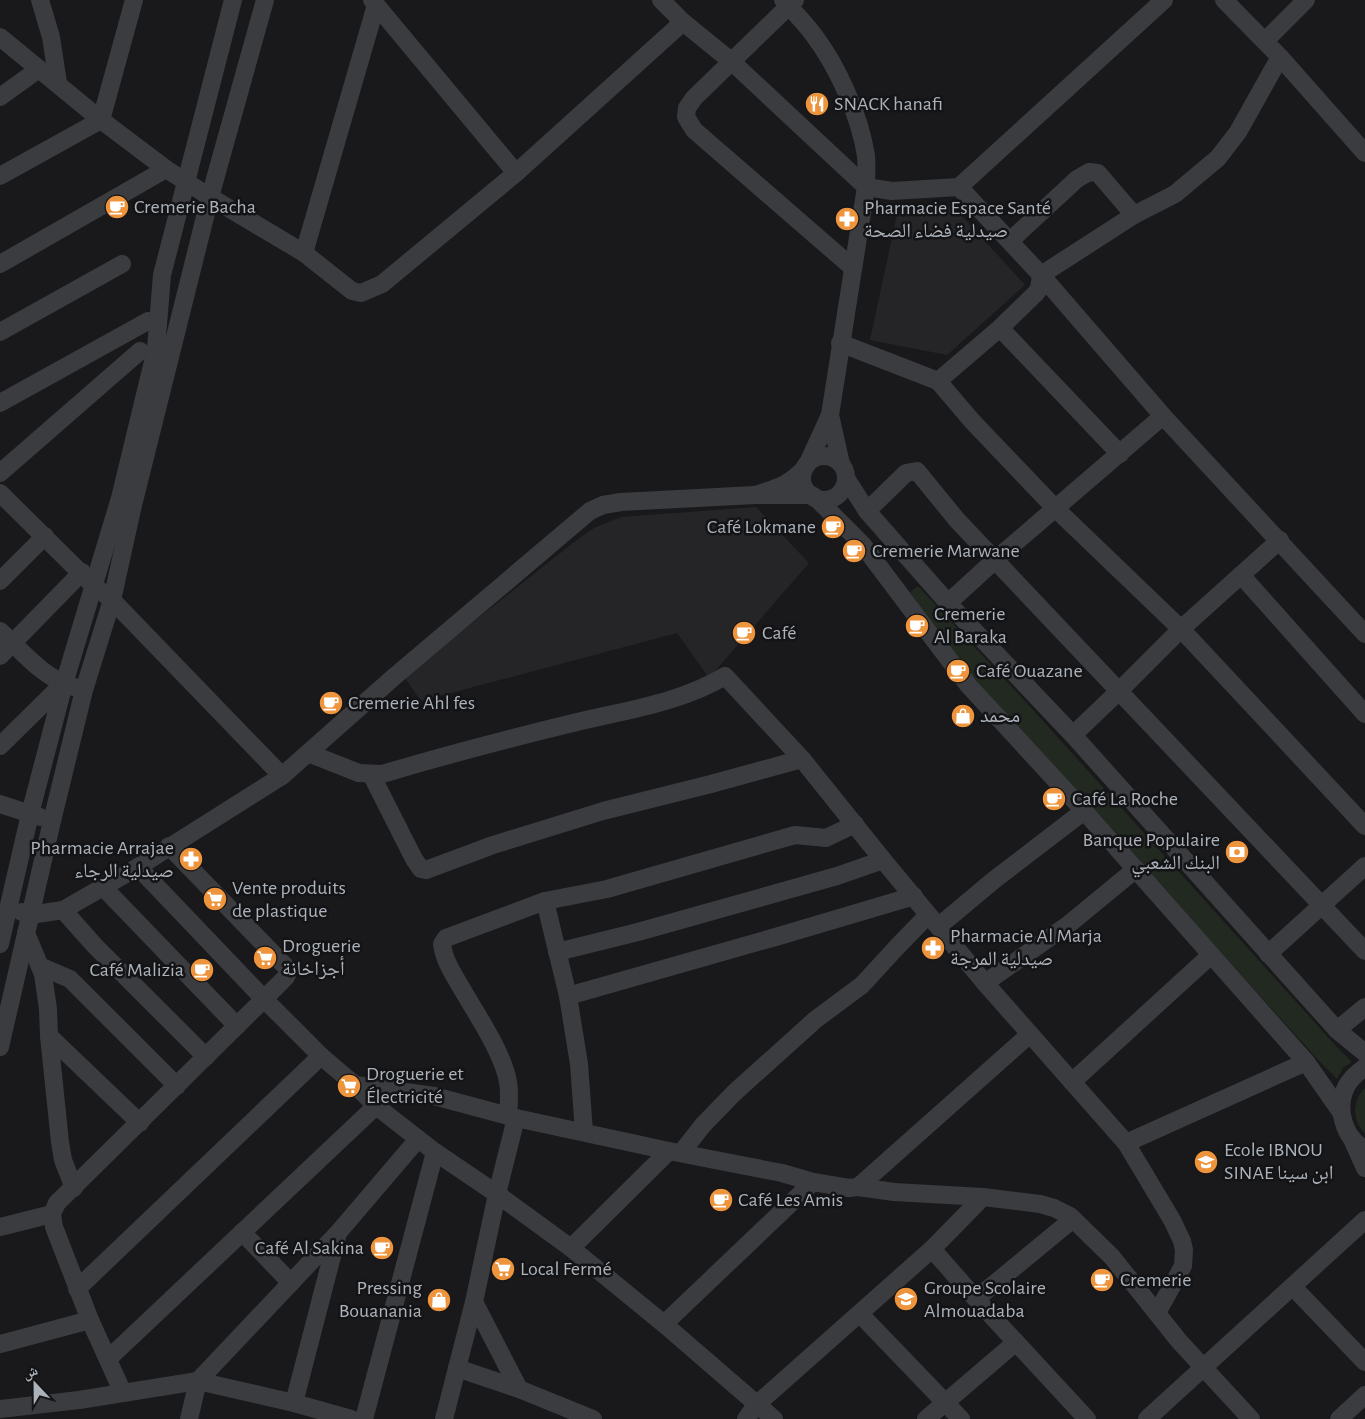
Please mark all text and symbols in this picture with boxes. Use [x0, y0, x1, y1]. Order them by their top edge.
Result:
restaurant icon: SNACK hanafi [804, 91, 830, 117]
place label: SNACK hanafi [834, 94, 943, 114]
cafe icon: Cremerie Bacha [104, 194, 130, 220]
place label: Cremerie Bacha [134, 197, 256, 217]
place label: Pharmacie Espace Santé صيدلية فضاء الصحة [864, 198, 1051, 241]
pharmacy icon: Pharmacie Espace Santé صيدلية فضاء الصحة [834, 206, 860, 232]
cafe icon: Café Lokmane [820, 514, 846, 540]
place label: Café Lokmane [707, 517, 816, 537]
cafe icon: Cremerie Marwane [841, 538, 867, 564]
place label: Cremerie Marwane [872, 541, 1020, 561]
place label: Cremerie Al Baraka [934, 604, 1007, 647]
cafe icon: Cremerie Al Baraka [904, 613, 930, 639]
cafe icon: Café [731, 620, 757, 646]
place label: Café [762, 623, 796, 643]
cafe icon: Café Ouazane [945, 658, 971, 684]
place label: Café Ouazane [976, 661, 1083, 681]
cafe icon: Cremerie Ahl fes [318, 690, 344, 716]
place label: Cremerie Ahl fes [348, 693, 475, 713]
shop icon: محمد [950, 703, 976, 729]
place label: محمد [980, 706, 1020, 726]
cafe icon: Café La Roche [1041, 786, 1067, 812]
place label: Café La Roche [1072, 789, 1178, 809]
place label: Banque Populaire البنك الشعبي [1083, 830, 1220, 878]
place label: Pharmacie Arrajae صيدلية الرجاء [30, 838, 174, 881]
bank icon: Banque Populaire البنك الشعبي [1224, 839, 1250, 865]
pharmacy icon: Pharmacie Arrajae صيدلية الرجاء [178, 846, 204, 872]
place label: Vente produits de plastique [232, 878, 346, 921]
supermarket icon: Vente produits de plastique [202, 886, 228, 912]
place label: Pharmacie Al Marja صيدلية المرجة [950, 926, 1102, 969]
pharmacy icon: Pharmacie Al Marja صيدلية المرجة [920, 935, 946, 961]
place label: Droguerie أجزاخانة [282, 936, 361, 979]
supermarket icon: Droguerie أجزاخانة [252, 945, 278, 971]
cafe icon: Café Malizia [189, 957, 215, 983]
place label: Café Malizia [89, 960, 184, 980]
place label: Droguerie et Électricité [366, 1064, 464, 1107]
supermarket icon: Droguerie et Électricité [336, 1073, 362, 1099]
place label: Ecole IBNOU SINAE ابن سينا [1224, 1140, 1334, 1184]
school or university icon: Ecole IBNOU SINAE ابن سينا [1193, 1149, 1219, 1175]
cafe icon: Café Les Amis [708, 1187, 734, 1213]
place label: Café Les Amis [738, 1190, 843, 1210]
cafe icon: Café Al Sakina [369, 1235, 395, 1261]
place label: Café Al Sakina [255, 1238, 364, 1258]
supermarket icon: Local Fermé [490, 1256, 516, 1282]
place label: Local Fermé [520, 1259, 612, 1279]
cafe icon: Cremerie [1089, 1267, 1115, 1293]
place label: Cremerie [1120, 1270, 1191, 1290]
place label: Pressing Bouanania [339, 1278, 422, 1321]
place label: Groupe Scolaire Almouadaba [924, 1278, 1046, 1321]
school or university icon: Groupe Scolaire Almouadaba [893, 1286, 919, 1312]
shop icon: Pressing Bouanania [426, 1287, 452, 1313]
north arrow [10, 1359, 60, 1409]
text: ش [21, 1364, 41, 1383]

